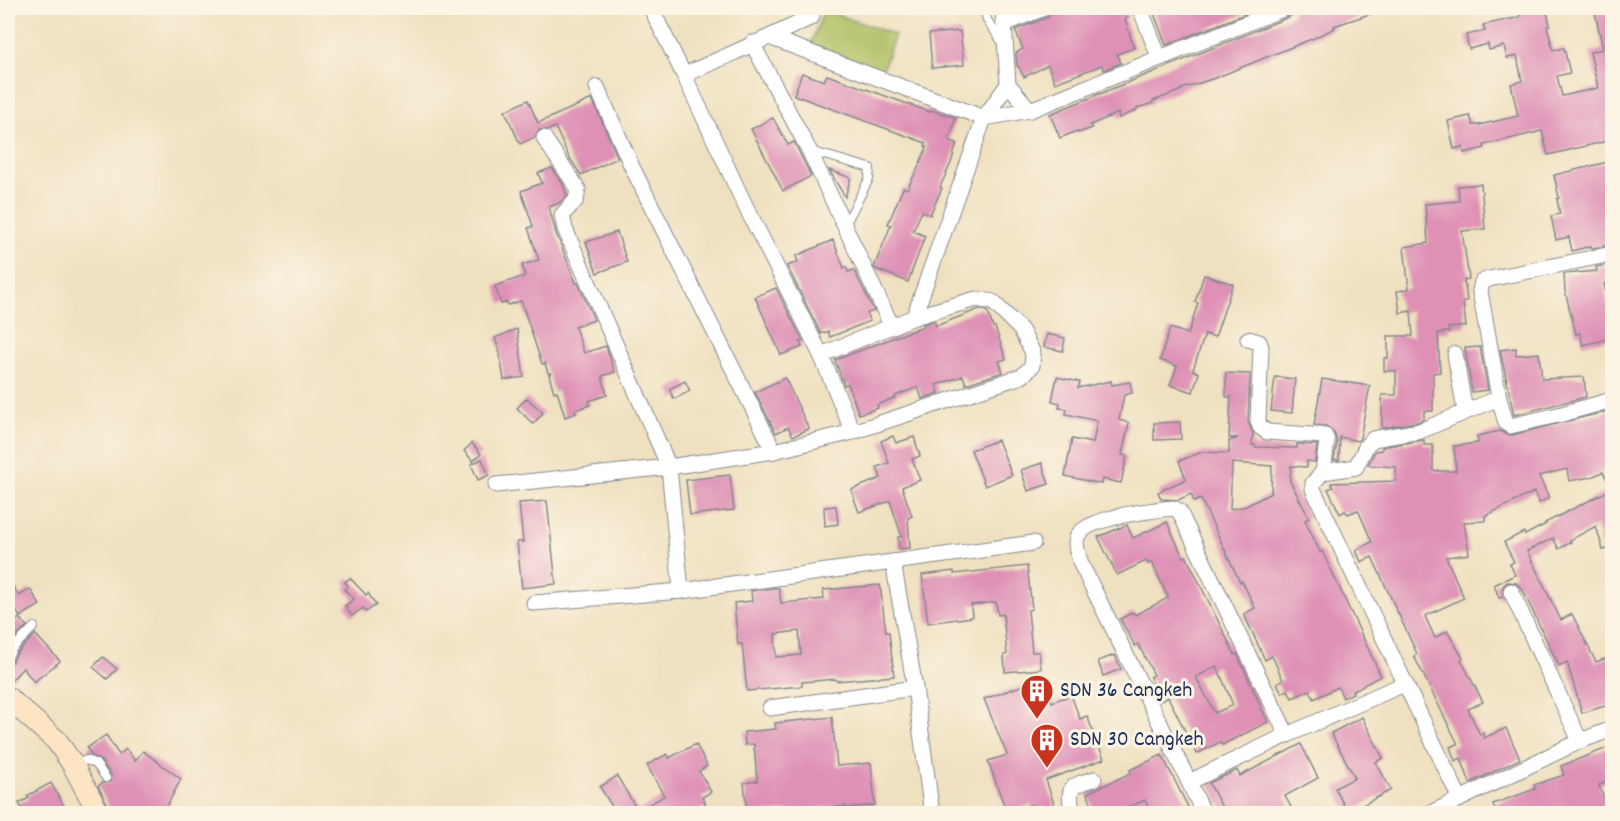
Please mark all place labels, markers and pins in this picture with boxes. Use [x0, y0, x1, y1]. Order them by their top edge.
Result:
building icon: SDN 36 Cangkeh [1019, 673, 1055, 720]
place label: SDN 36 Cangkeh [1060, 676, 1192, 707]
building icon: SDN 30 Cangkeh [1029, 722, 1065, 769]
place label: SDN 30 Cangkeh [1070, 725, 1204, 756]

